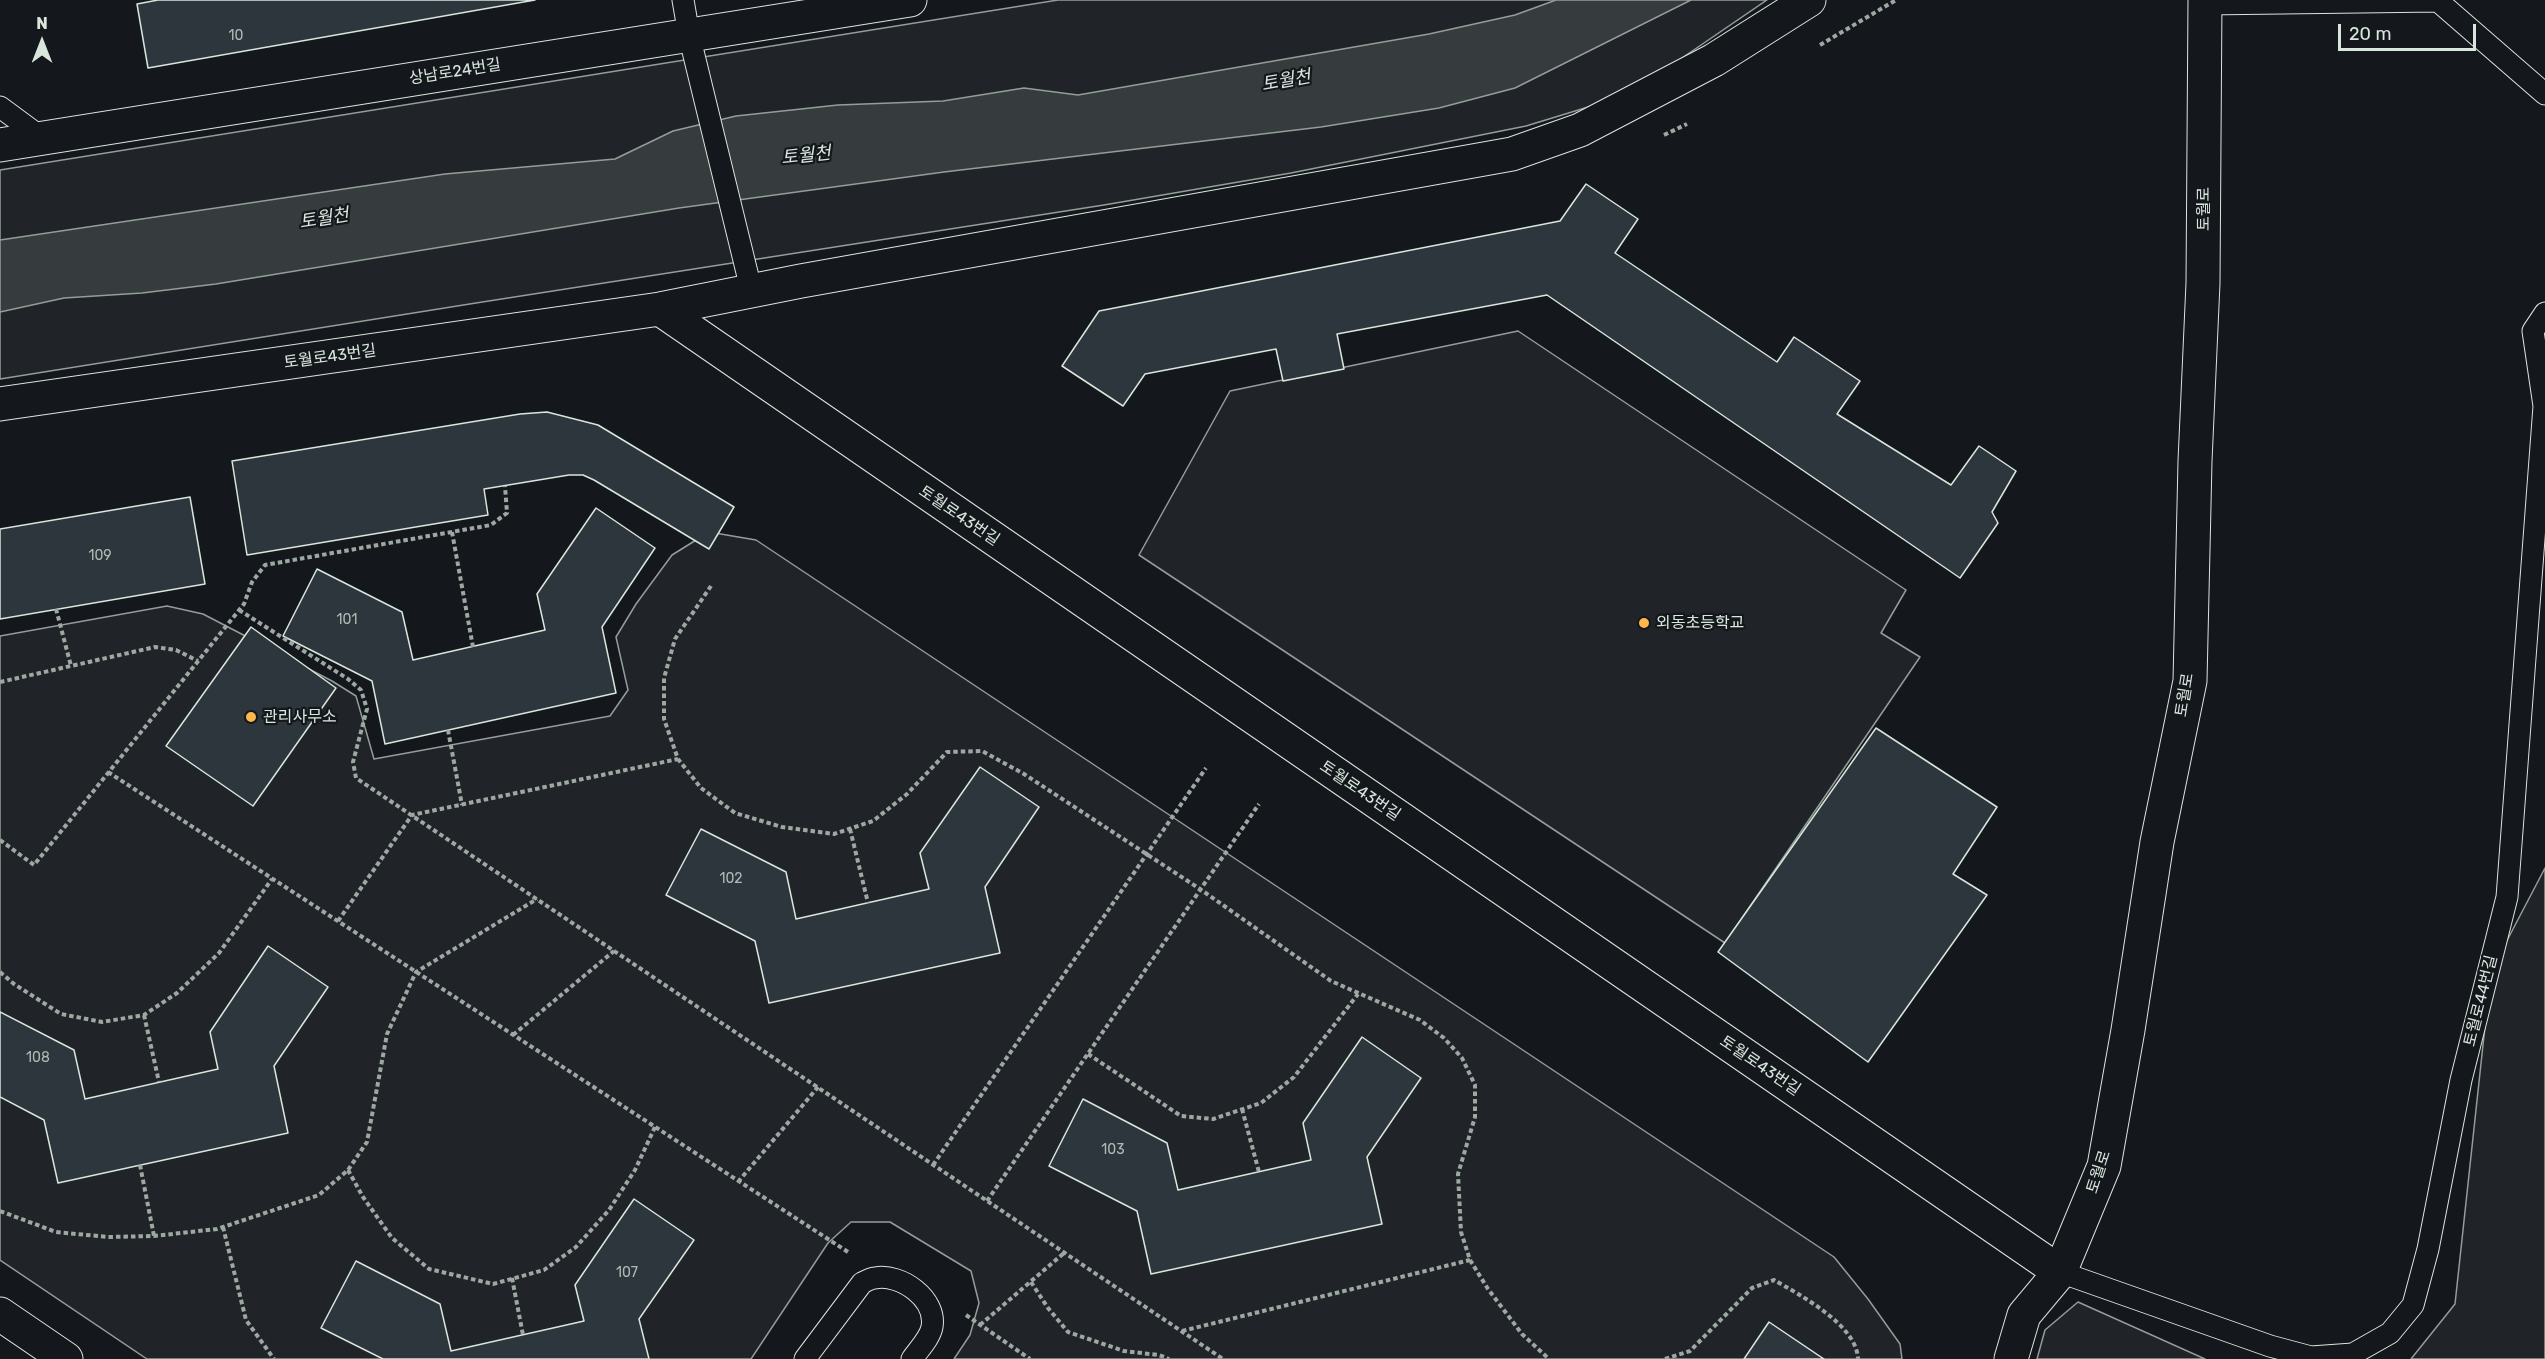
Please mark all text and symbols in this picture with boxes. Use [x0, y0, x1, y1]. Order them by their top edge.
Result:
north arrow [12, 12, 72, 72]
scale bar [2341, 12, 2479, 50]
text: N [36, 14, 48, 33]
text: 20 m [2349, 23, 2391, 45]
house number: 10 [229, 28, 243, 44]
street label: 상남로24번길 [408, 55, 502, 89]
water label: 토월천 [1260, 66, 1312, 96]
water label: 토월천 [780, 143, 832, 169]
street label: 토월로 [2194, 187, 2214, 231]
water label: 토월천 [298, 204, 350, 234]
street label: 토월로43번길 [283, 341, 377, 373]
street label: 토월로43번길 [915, 482, 1003, 550]
house number: 109 [88, 548, 112, 564]
house number: 101 [337, 612, 357, 628]
place label: 외동초등학교 [1656, 613, 1744, 633]
marker: 외동초등학교 [1637, 616, 1651, 630]
street label: 토월로 [2172, 672, 2198, 718]
place label: 관리사무소 [263, 707, 337, 727]
marker: 관리사무소 [244, 710, 258, 724]
street label: 토월로43번길 [1316, 757, 1404, 825]
house number: 102 [719, 871, 743, 887]
street label: 토월로44번길 [2460, 953, 2502, 1049]
street label: 토월로43번길 [1716, 1032, 1804, 1100]
house number: 108 [26, 1050, 50, 1066]
house number: 103 [1101, 1142, 1125, 1158]
street label: 토월로 [2083, 1148, 2115, 1196]
house number: 107 [616, 1265, 638, 1281]

